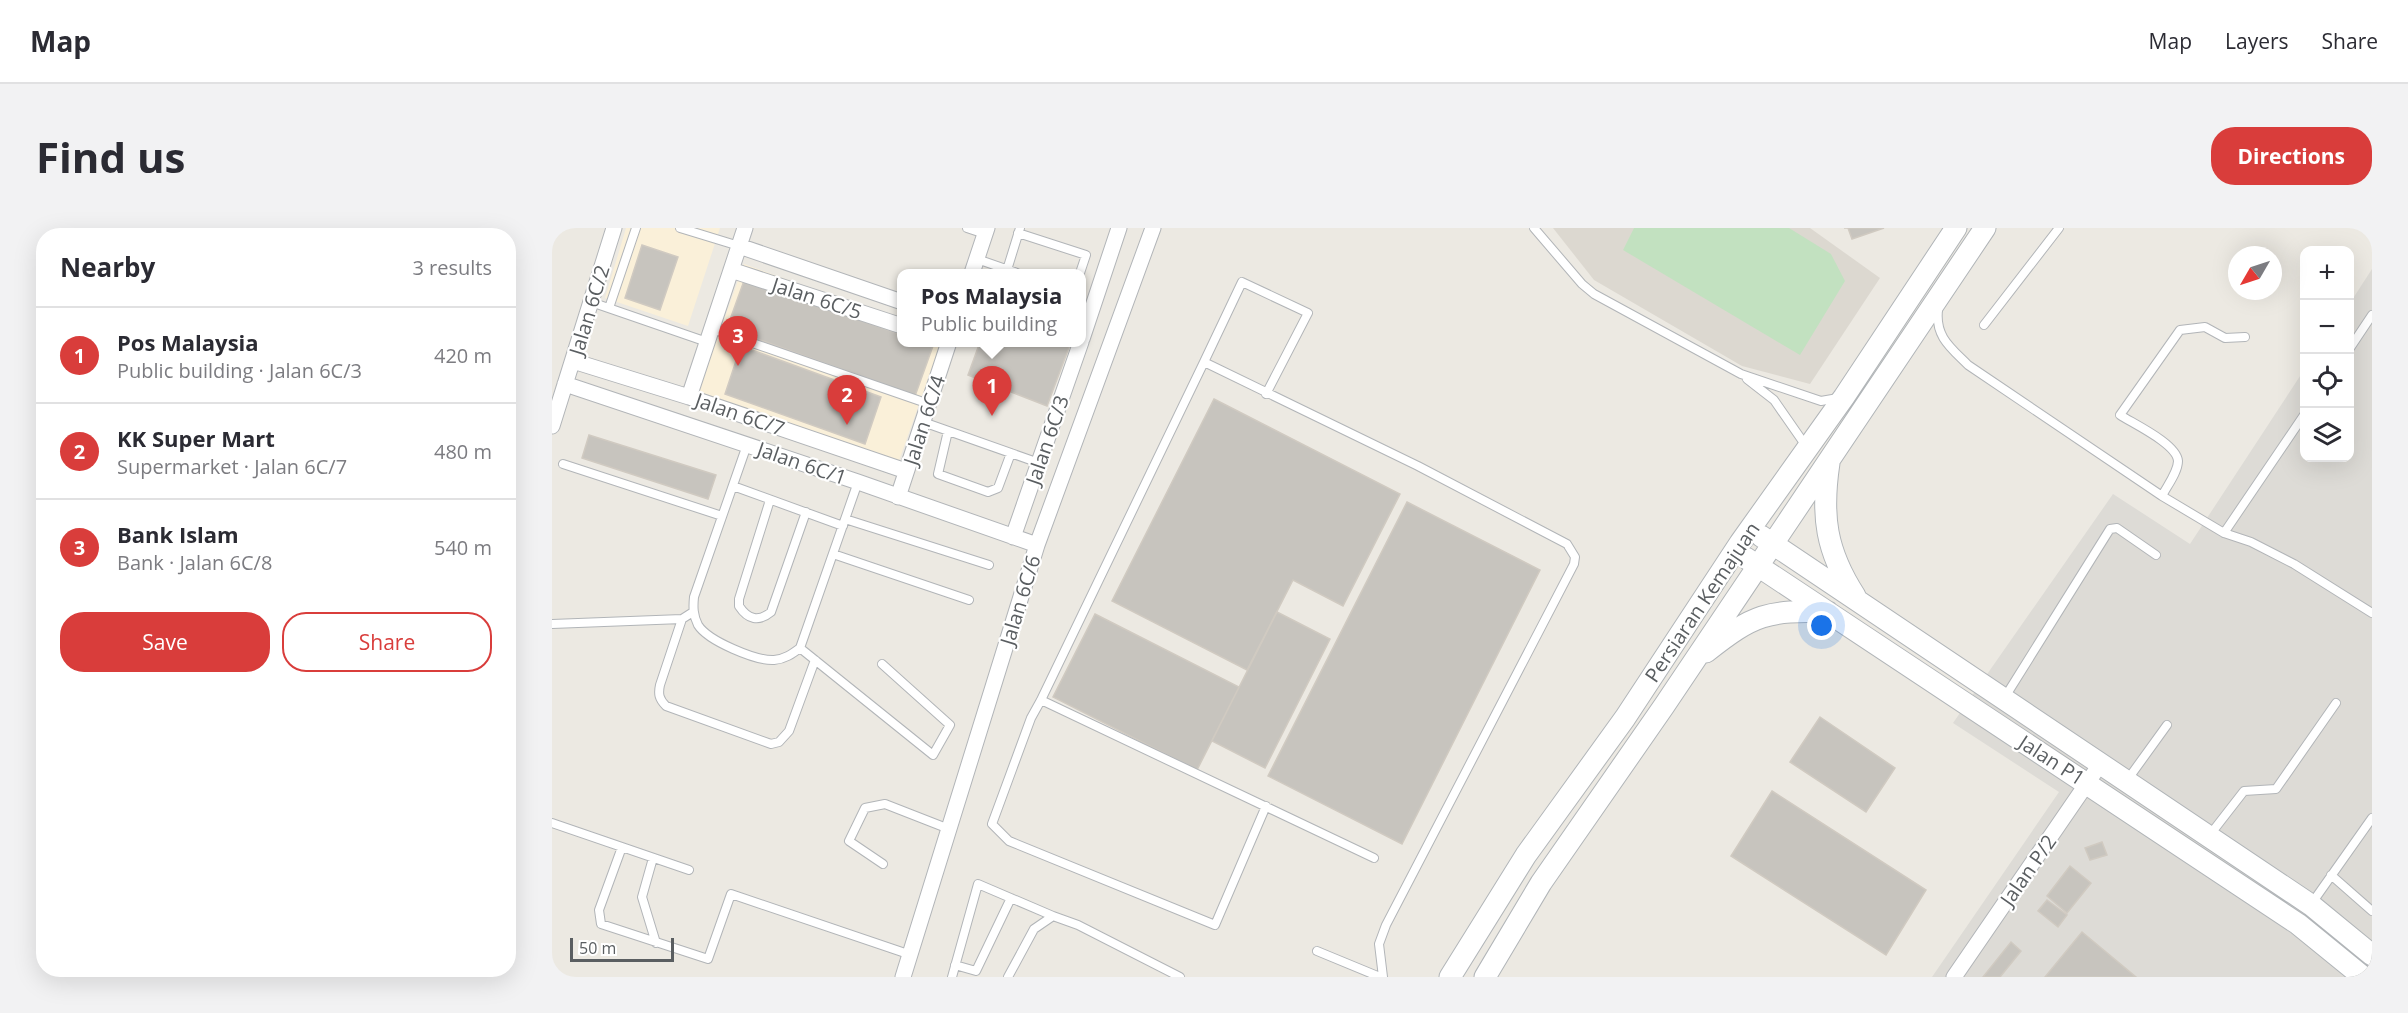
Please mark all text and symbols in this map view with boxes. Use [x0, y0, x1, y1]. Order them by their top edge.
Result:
text: Map [30, 22, 91, 60]
text: Map [2149, 27, 2192, 55]
text: Layers [2225, 27, 2289, 55]
text: Share [2322, 27, 2378, 55]
button: Directions [2211, 127, 2372, 185]
text: Find us [36, 128, 185, 185]
north arrow [2228, 246, 2282, 300]
map controls [2300, 246, 2354, 462]
button: + [2300, 246, 2354, 300]
text: Nearby [60, 249, 155, 285]
text: 3 results [412, 254, 492, 281]
street label: Jalan 6C/2 [562, 262, 615, 360]
popup [897, 269, 1086, 347]
street label: Jalan 6C/5 [767, 270, 865, 325]
text: Pos Malaysia [921, 280, 1062, 310]
button: − [2300, 300, 2354, 354]
text: Public building [921, 310, 1057, 337]
pin: 3 [718, 316, 758, 366]
text: Pos Malaysia [117, 327, 259, 357]
text: 1 [74, 342, 85, 369]
text: 420 m [434, 342, 492, 369]
button: locate [2300, 354, 2354, 408]
text: Public building · Jalan 6C/3 [117, 357, 362, 384]
pin: 1 [972, 366, 1012, 416]
street label: Jalan 6C/4 [896, 371, 951, 470]
pin: 2 [828, 376, 866, 425]
street label: Jalan 6C/7 [690, 385, 788, 442]
street label: Jalan 6C/3 [1018, 392, 1075, 490]
button: layers [2300, 408, 2354, 462]
text: KK Super Mart [117, 423, 275, 453]
street label: Jalan 6C/1 [752, 434, 850, 491]
text: 2 [74, 438, 85, 465]
text: 480 m [434, 438, 492, 465]
text: Supermarket · Jalan 6C/7 [117, 453, 347, 480]
street label: Persiaran Kemajuan [1638, 517, 1766, 687]
text: Bank Islam [117, 519, 239, 549]
text: 3 [74, 534, 85, 561]
text: 540 m [434, 534, 492, 561]
text: Bank · Jalan 6C/8 [117, 549, 272, 576]
street label: Jalan 6C/6 [993, 552, 1046, 650]
your location [1807, 611, 1836, 640]
button: Save [60, 612, 270, 672]
button: Share [282, 612, 492, 672]
street label: Jalan P1 [2012, 728, 2090, 791]
street label: Jalan P/2 [1993, 829, 2062, 913]
scale bar [570, 935, 674, 962]
text: 50 m [579, 937, 616, 959]

